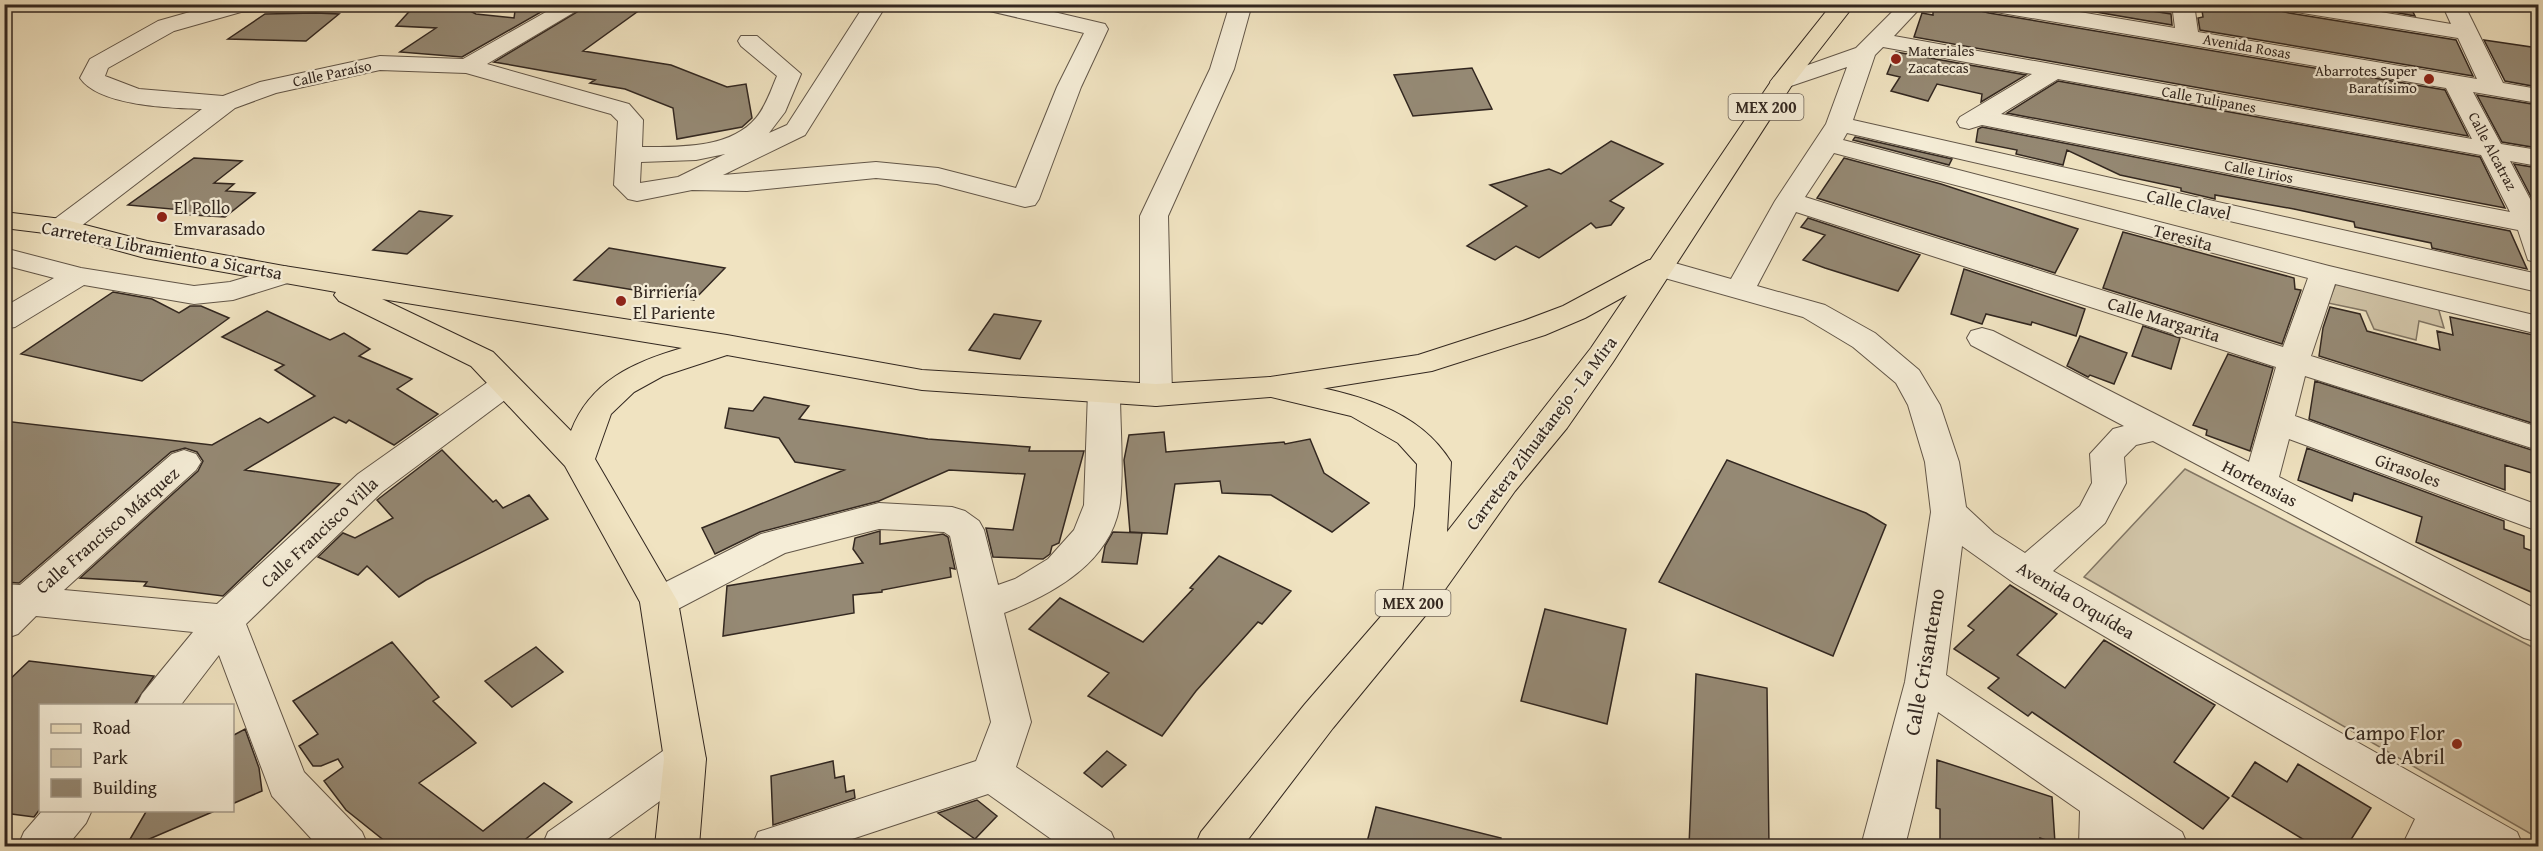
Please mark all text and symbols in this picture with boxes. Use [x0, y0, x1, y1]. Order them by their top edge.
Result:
street label: Avenida Rosas [2201, 28, 2293, 64]
place label: Materiales Zacatecas [1908, 40, 1974, 78]
marker: Materiales Zacatecas [1889, 52, 1903, 66]
street label: Calle Paraíso [291, 54, 374, 92]
place label: Abarrotes Super Baratísimo [2315, 60, 2417, 98]
marker: Abarrotes Super Baratísimo [2422, 72, 2436, 86]
street label: Calle Tulipanes [2160, 80, 2258, 118]
road number: MEX 200 [1728, 94, 1804, 120]
street label: Calle Alcatraz [2464, 108, 2523, 194]
street label: Calle Lirios [2223, 154, 2295, 188]
street label: Calle Clavel [2144, 181, 2234, 227]
place label: El Pollo Emvarasado [174, 194, 265, 242]
marker: El Pollo Emvarasado [155, 210, 169, 224]
street label: Carretera Libramiento a Sicartsa [39, 213, 285, 287]
street label: Teresita [2150, 216, 2216, 258]
place label: Birriería El Pariente [633, 278, 715, 326]
street label: Calle Margarita [2104, 289, 2224, 349]
marker: Birriería El Pariente [614, 294, 628, 308]
street label: Carretera Zihuatanejo - La Mira [1459, 330, 1623, 536]
street label: Girasoles [2371, 446, 2445, 494]
street label: Hortensias [2218, 453, 2302, 513]
street label: Calle Francisco Márquez [29, 460, 185, 600]
street label: Calle Francisco Villa [254, 470, 384, 594]
street label: Avenida Orquídea [2012, 554, 2140, 646]
street label: Calle Crisantemo [1896, 586, 1952, 738]
road number: MEX 200 [1376, 590, 1450, 616]
legend [39, 704, 234, 812]
text: Road [93, 714, 131, 741]
place label: Campo Flor de Abril [2344, 717, 2445, 772]
marker: Campo Flor de Abril [2450, 737, 2464, 751]
text: Park [93, 744, 129, 771]
text: Building [93, 774, 157, 801]

